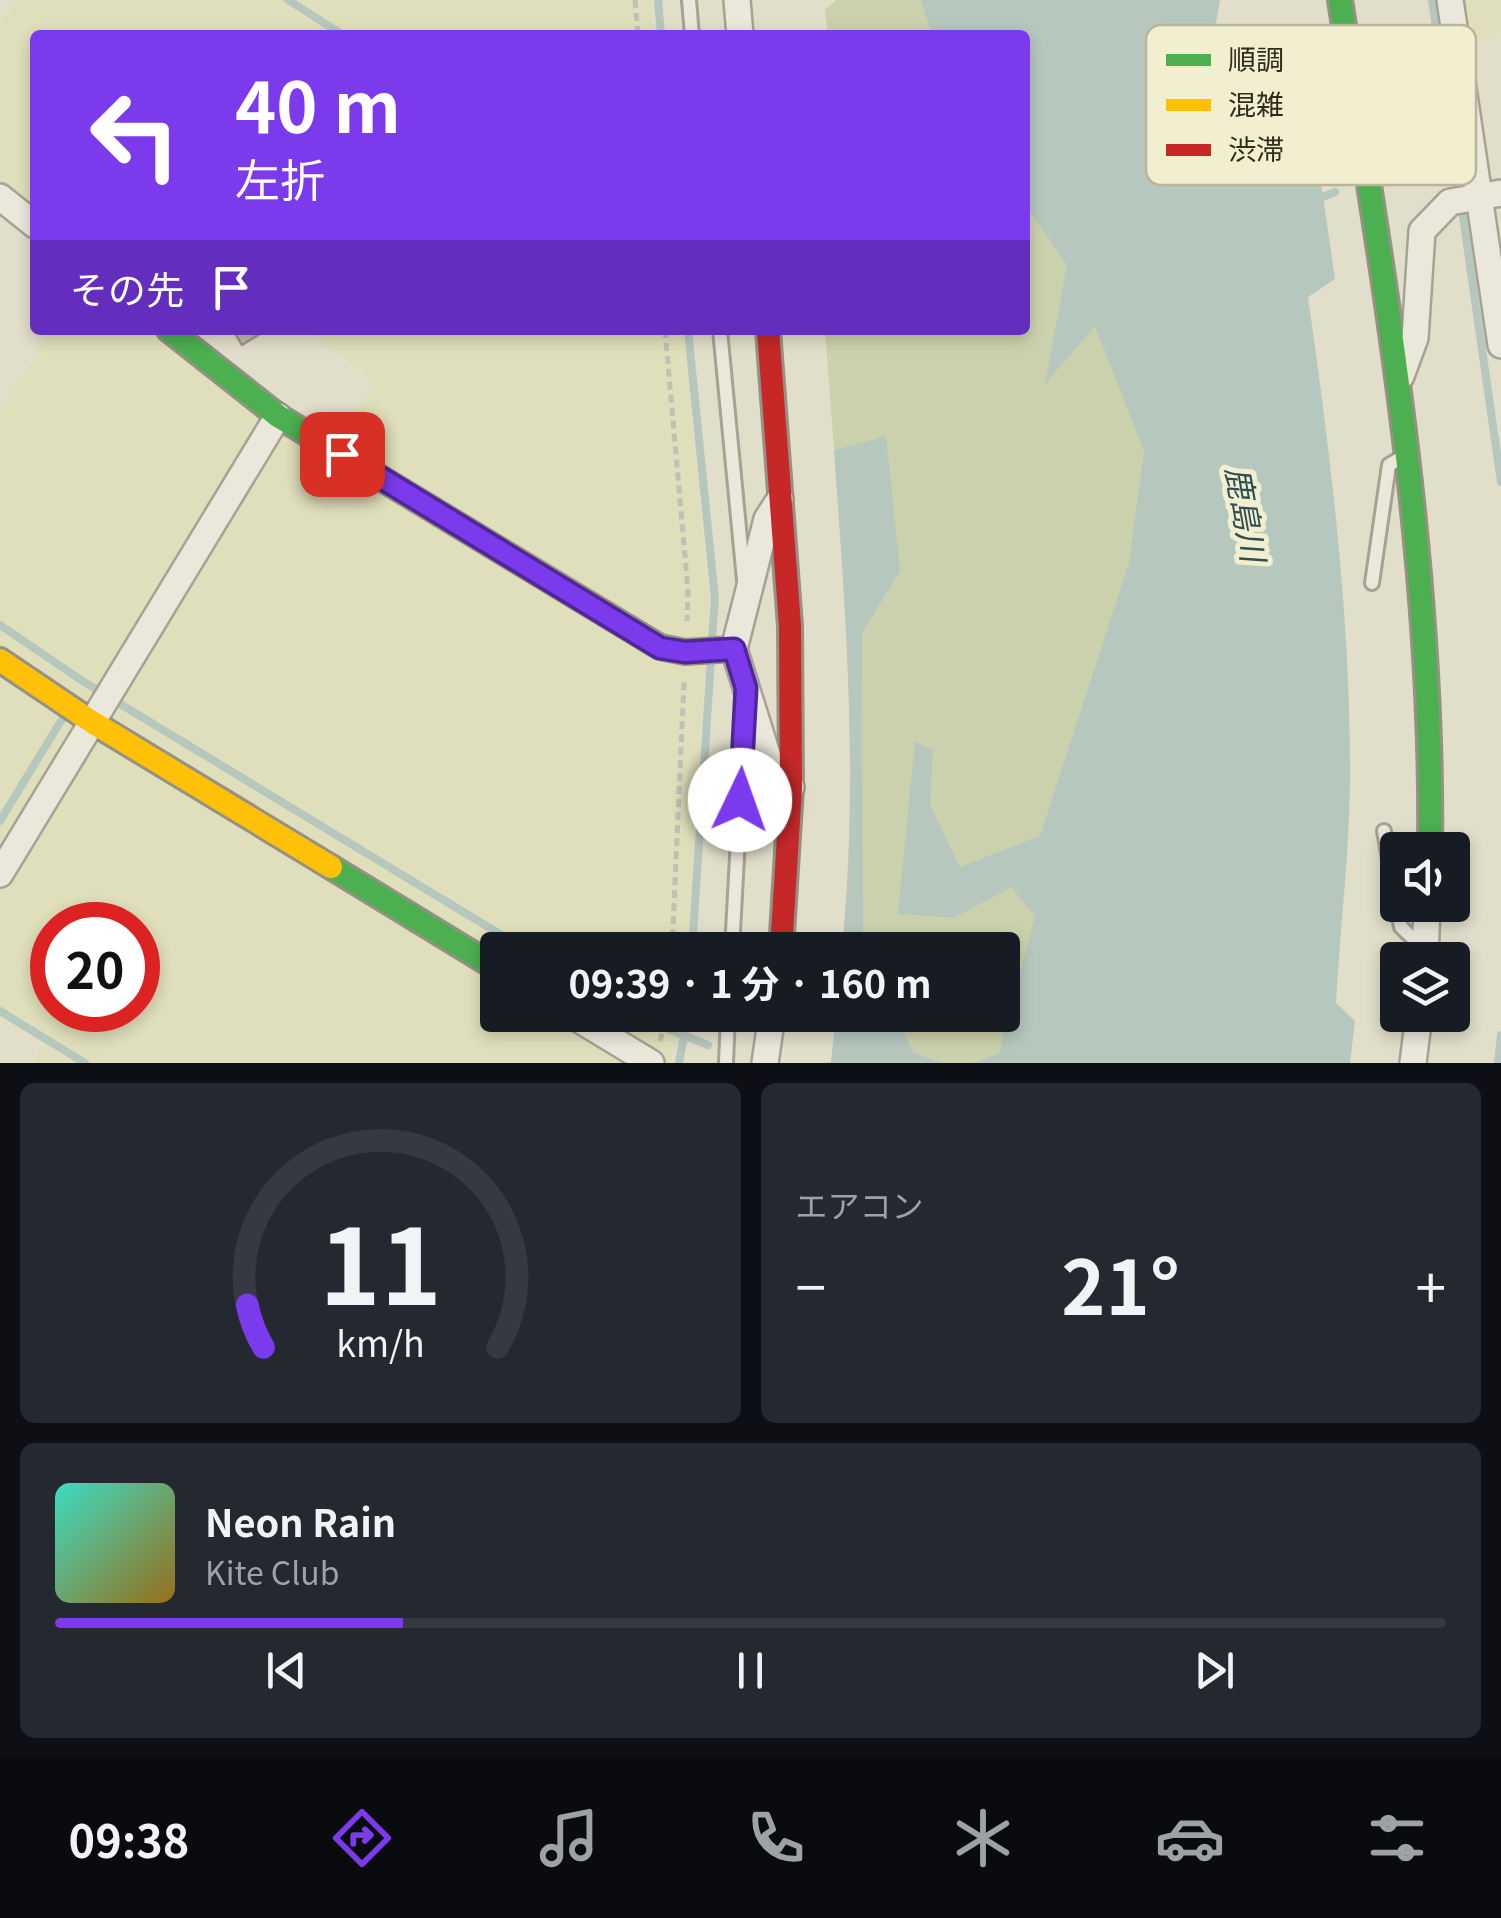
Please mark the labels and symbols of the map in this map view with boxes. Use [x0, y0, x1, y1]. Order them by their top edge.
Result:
legend [1146, 25, 1476, 185]
text: 順調 [1228, 38, 1284, 78]
text: 混雑 [1228, 83, 1284, 123]
text: 渋滞 [1228, 128, 1284, 168]
pin [300, 412, 385, 497]
water label: 鹿島川 [1217, 462, 1279, 568]
position arrow [688, 748, 792, 852]
speed limit sign: 20 [30, 902, 160, 1032]

